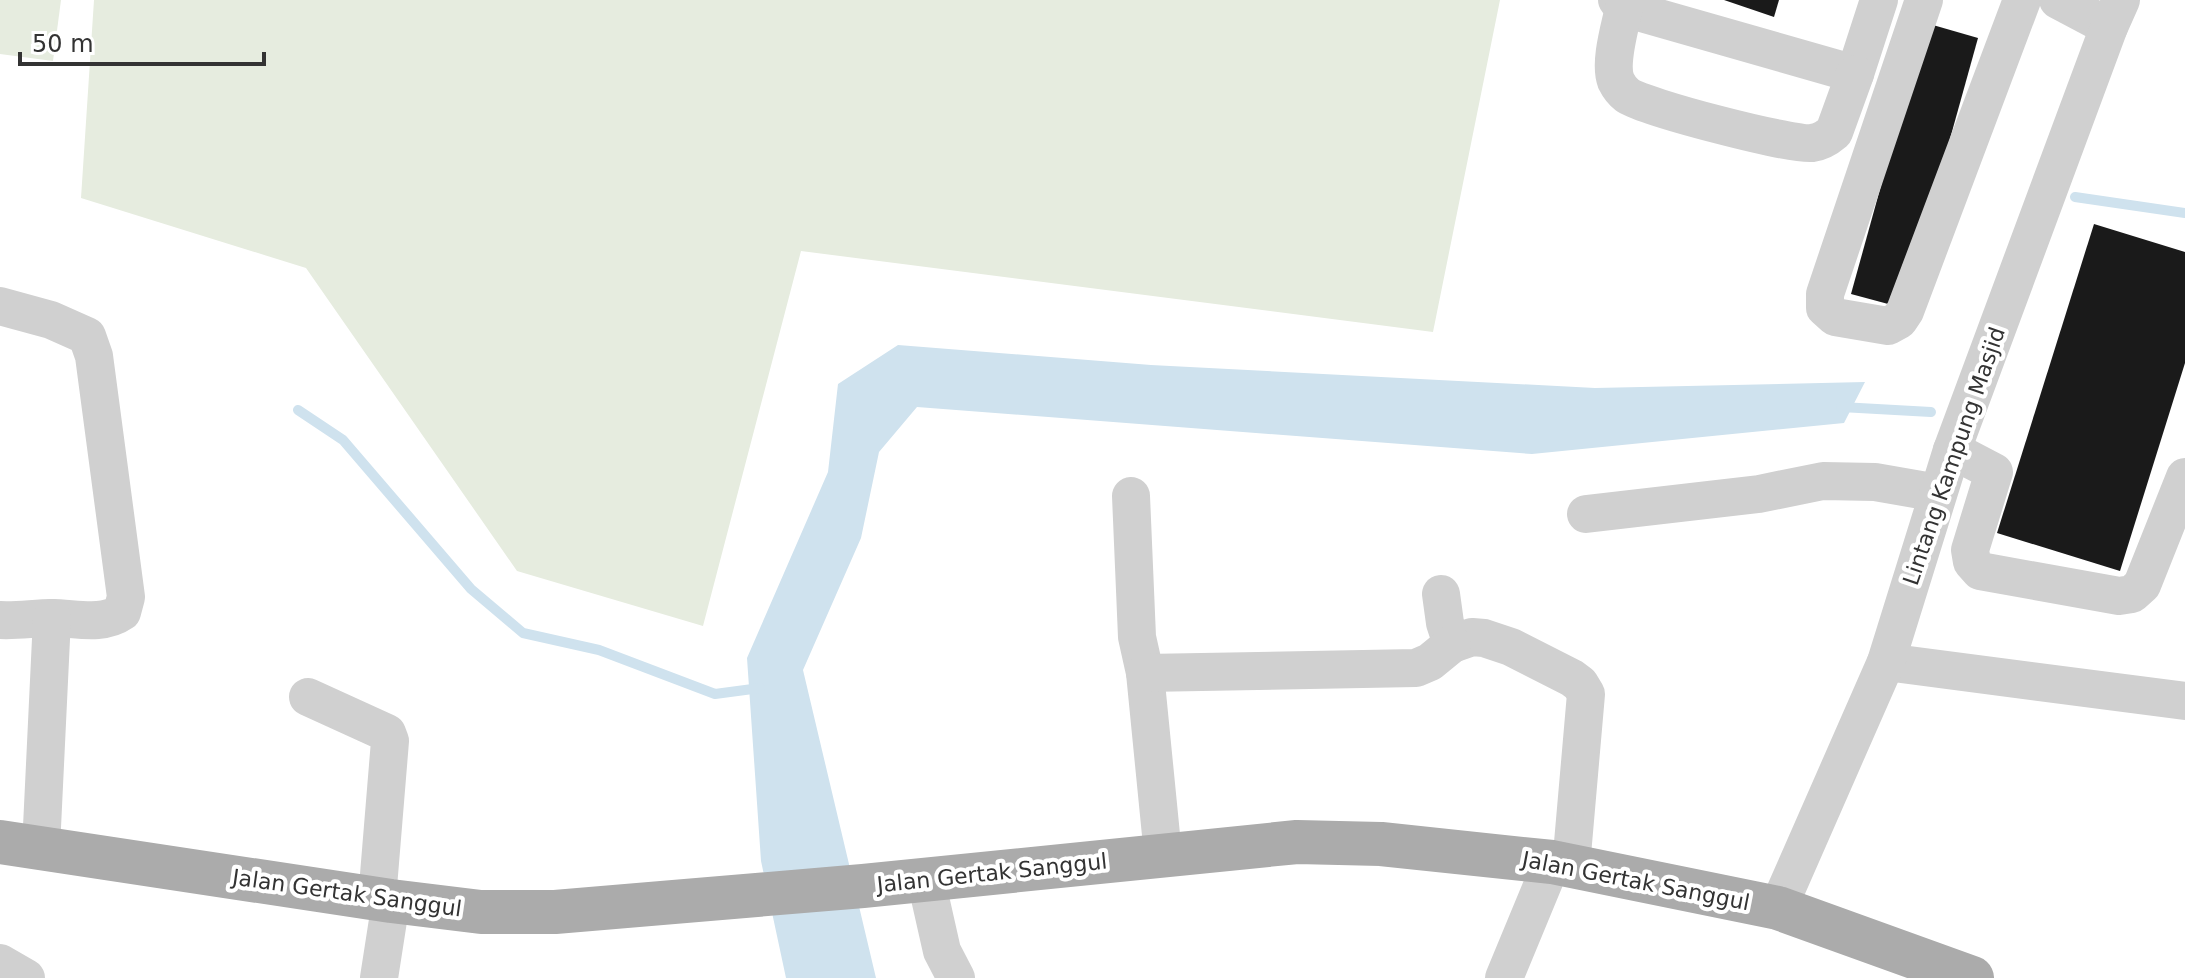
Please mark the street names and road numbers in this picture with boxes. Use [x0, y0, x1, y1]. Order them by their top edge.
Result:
street label: Lintang Kampung Masjid [1898, 324, 2010, 588]
street label: Jalan Gertak Sanggul [1518, 846, 1752, 915]
street label: Jalan Gertak Sanggul [874, 848, 1108, 898]
street label: Jalan Gertak Sanggul [229, 864, 463, 921]

